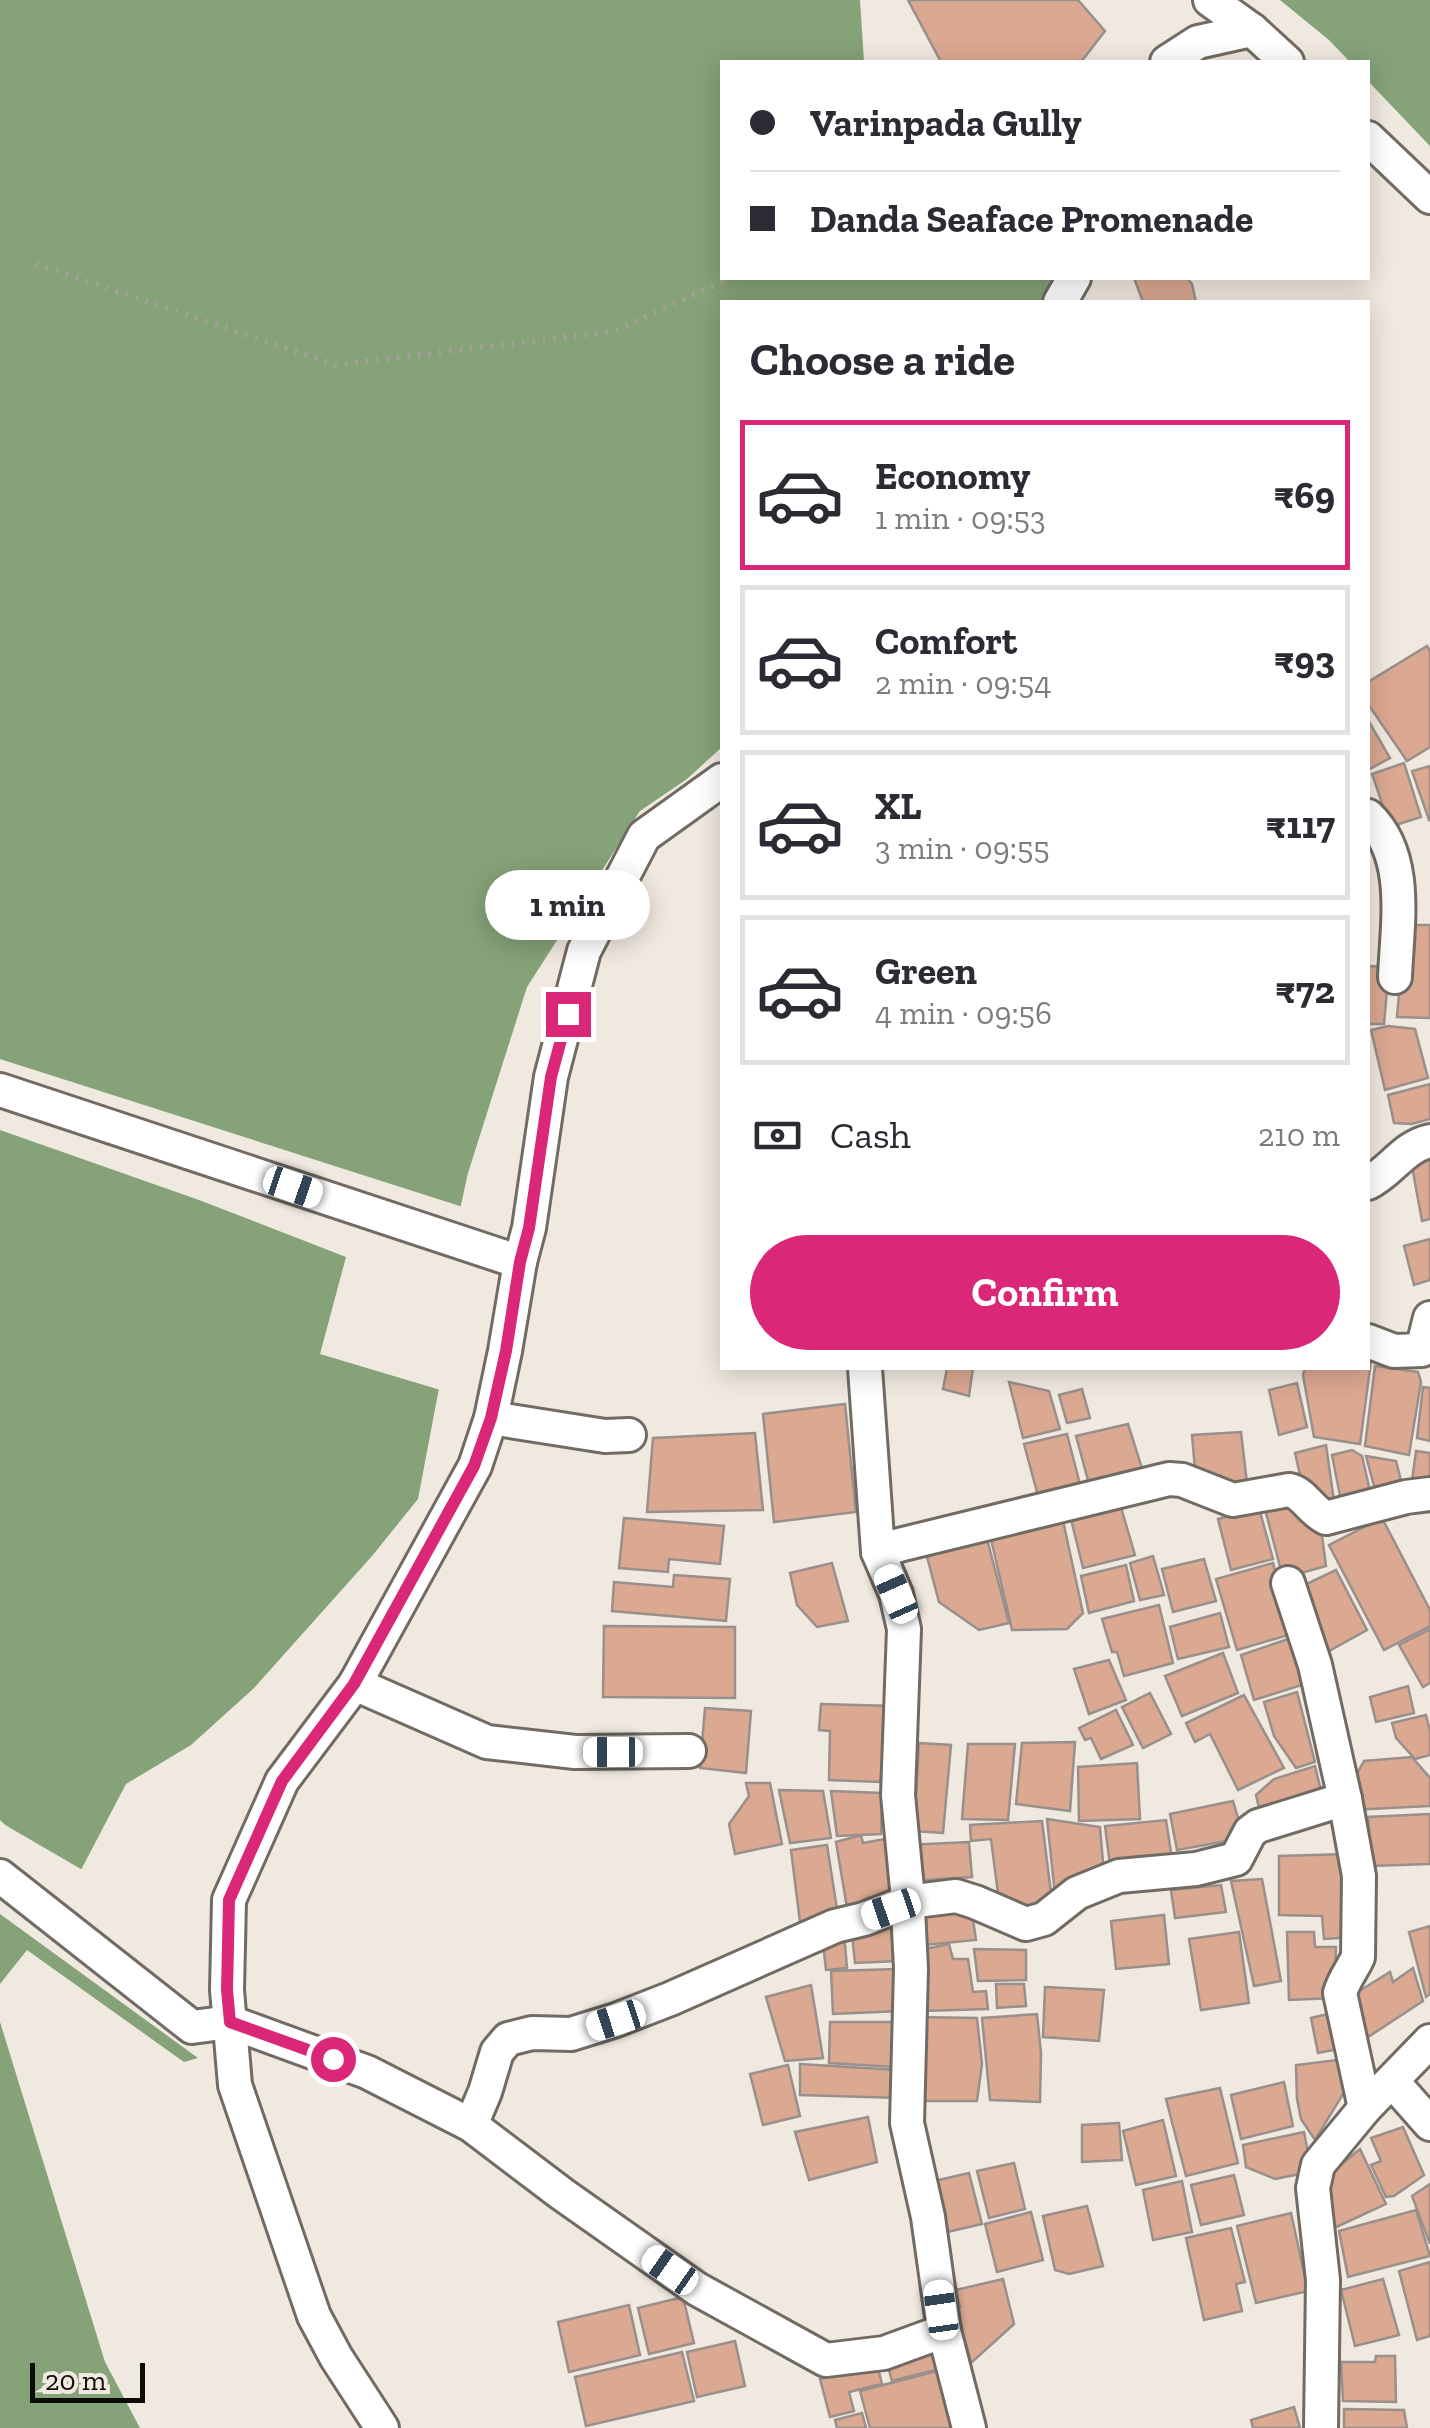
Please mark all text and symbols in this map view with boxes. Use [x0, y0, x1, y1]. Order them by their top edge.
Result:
text: Varinpada Gully [810, 100, 1082, 146]
text: Danda Seaface Promenade [810, 196, 1253, 242]
text: Choose a ride [750, 333, 1015, 387]
icon: car [755, 450, 845, 540]
text: Economy [875, 453, 1030, 499]
text: ₹69 [1274, 472, 1335, 518]
text: 1 min · 09:53 [875, 499, 1046, 537]
icon: car [755, 615, 845, 705]
text: Comfort [875, 618, 1017, 664]
text: ₹93 [1274, 637, 1335, 683]
text: 2 min · 09:54 [875, 664, 1051, 702]
icon: car [755, 780, 845, 870]
text: XL [875, 783, 922, 829]
text: ₹117 [1266, 802, 1335, 848]
text: 3 min · 09:55 [875, 829, 1050, 867]
callout: 1 min [486, 869, 650, 939]
text: 1 min [530, 886, 605, 924]
icon: car [755, 945, 845, 1035]
text: Green [875, 948, 977, 994]
text: ₹72 [1275, 967, 1335, 1013]
route end [546, 992, 591, 1037]
text: 4 min · 09:56 [875, 994, 1052, 1032]
icon: cash [750, 1108, 805, 1163]
text: Cash [830, 1112, 911, 1158]
text: 210 m [1258, 1116, 1340, 1154]
car [260, 1163, 326, 1211]
button: Confirm [750, 1235, 1340, 1350]
car [870, 1560, 922, 1628]
car [583, 1737, 643, 1767]
car [858, 1885, 924, 1933]
car [583, 1996, 649, 2044]
route start [311, 2037, 356, 2082]
car [637, 2241, 703, 2299]
car [922, 2278, 960, 2342]
scale bar [30, 2358, 145, 2402]
text: 20 m [45, 2364, 106, 2397]

